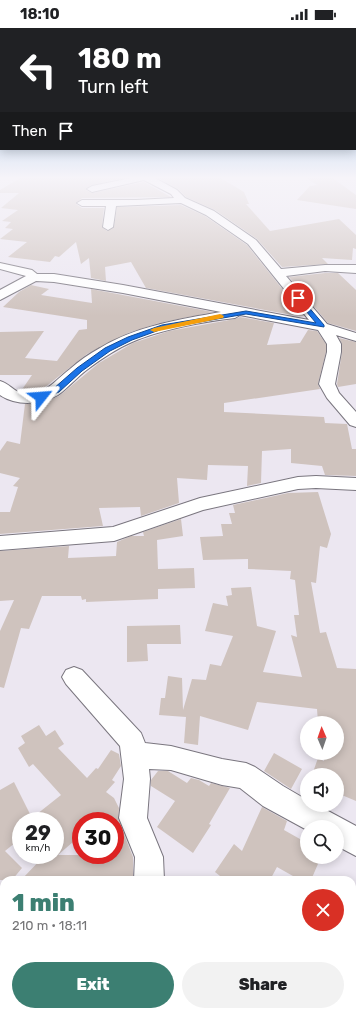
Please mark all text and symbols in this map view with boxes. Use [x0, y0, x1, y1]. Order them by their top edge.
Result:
text: 18:10 [20, 5, 60, 23]
text: 180 m [78, 42, 162, 75]
icon: left [12, 44, 64, 96]
text: Turn left [78, 76, 148, 98]
icon: arrive [55, 120, 77, 142]
text: Then [12, 122, 47, 140]
pin [281, 281, 315, 315]
icon: arrive [287, 287, 309, 309]
position arrow [20, 376, 62, 418]
north arrow [300, 716, 344, 760]
map controls [300, 716, 344, 864]
button: sound [300, 768, 344, 812]
speed limit sign: 30 [72, 812, 124, 864]
button: search [300, 820, 344, 864]
text: 29 [25, 821, 51, 845]
text: km/h [26, 842, 50, 854]
text: 1 min [12, 889, 75, 917]
button: close [302, 889, 344, 931]
text: 210 m · 18:11 [12, 918, 87, 933]
button: Exit [12, 962, 174, 1008]
button: Share [182, 962, 344, 1008]

